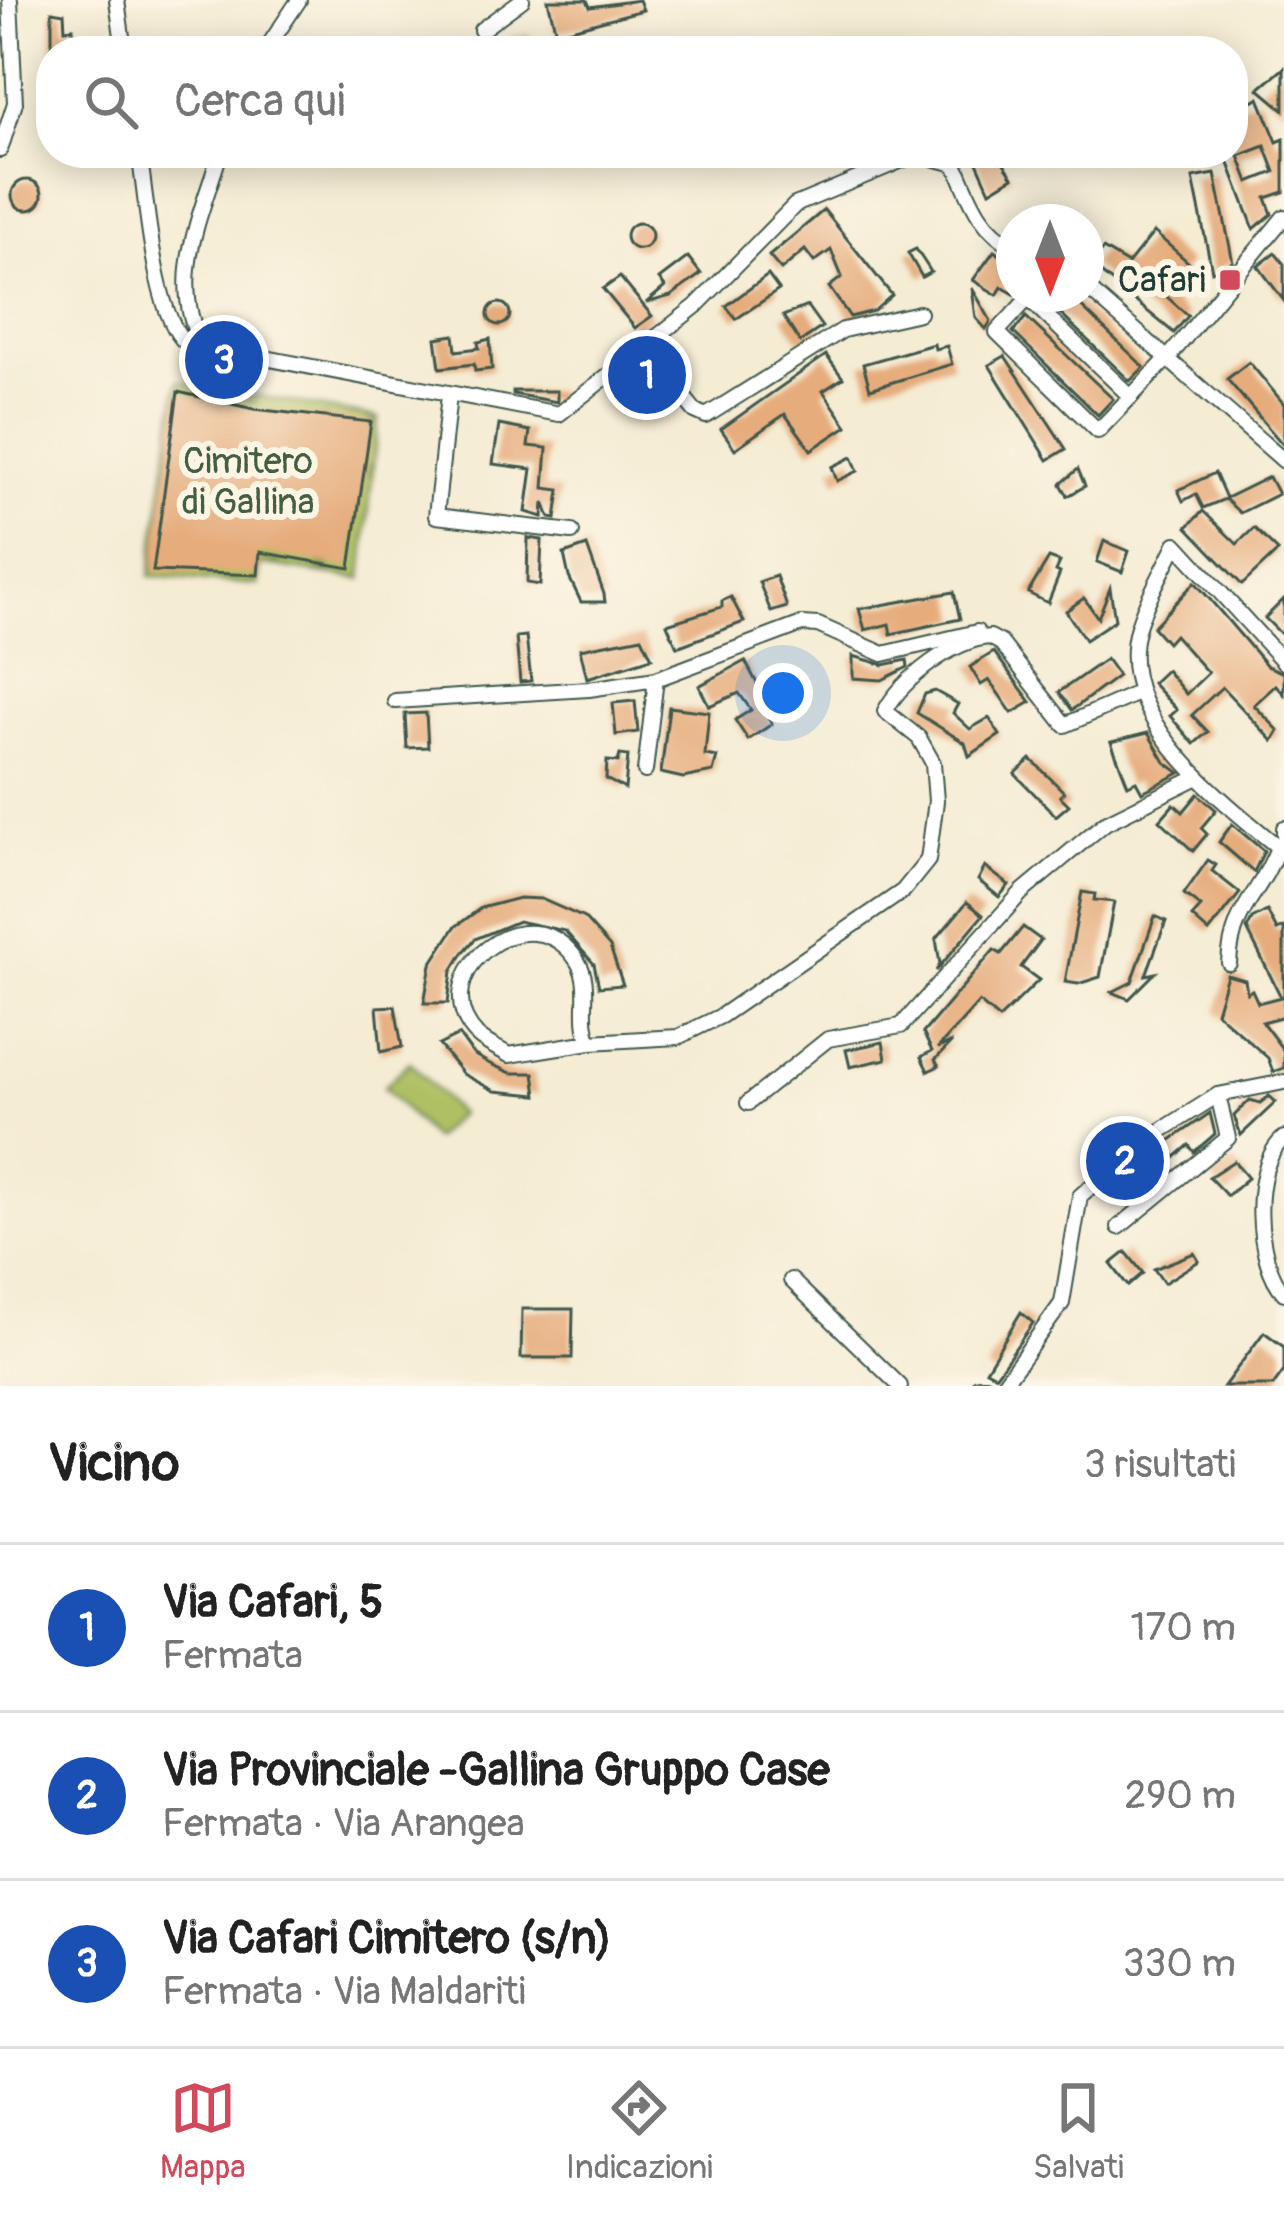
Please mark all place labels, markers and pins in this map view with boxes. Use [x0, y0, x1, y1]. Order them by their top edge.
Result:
place label: Cafari [1118, 258, 1206, 303]
marker: Cafari [1217, 267, 1243, 293]
pin: 3 [185, 315, 263, 405]
pin: 1 [608, 330, 686, 420]
pin: 2 [1086, 1116, 1164, 1206]

